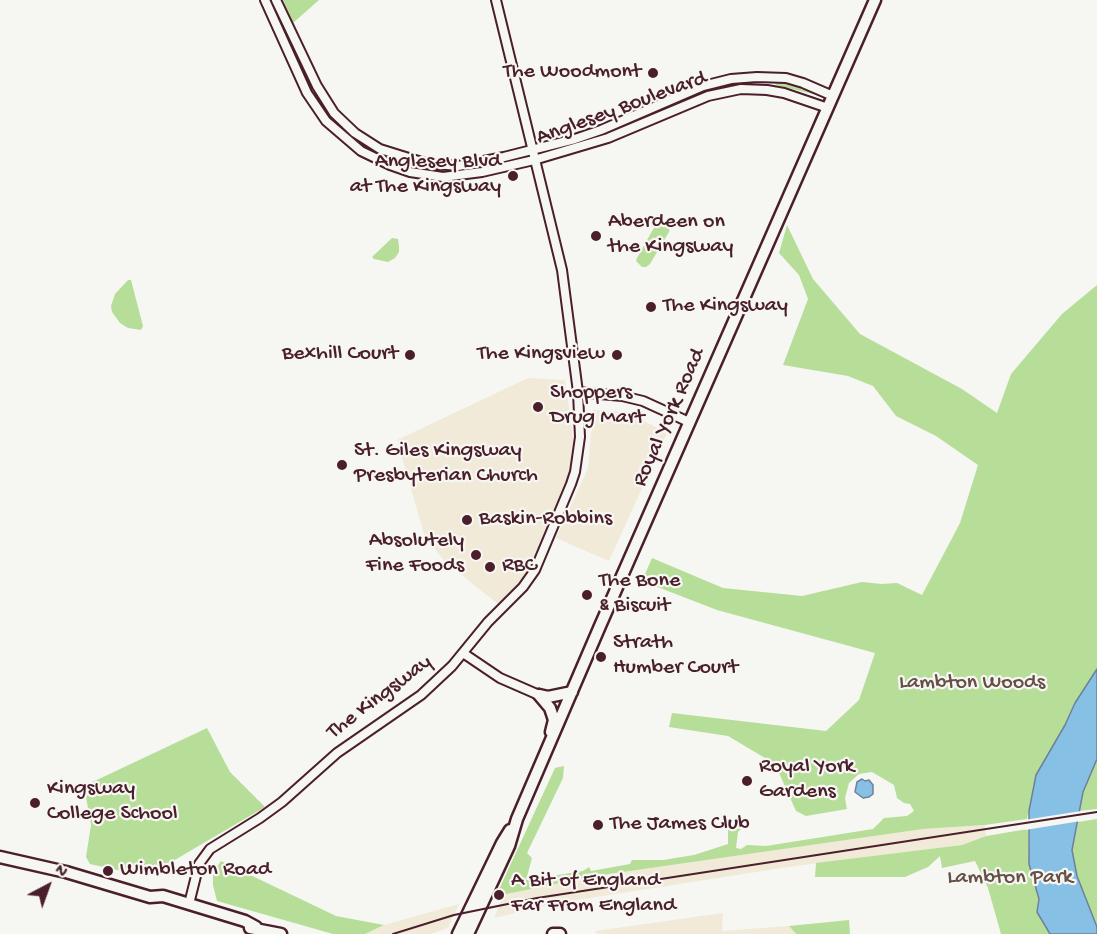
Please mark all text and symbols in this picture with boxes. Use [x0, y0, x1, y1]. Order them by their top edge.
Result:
place label: The Woodmont [503, 60, 641, 86]
street label: Anglesey Boulevard [533, 66, 711, 152]
marker: The Woodmont [646, 66, 660, 80]
place label: Anglesey Blvd at The Kingsway [350, 150, 501, 202]
marker: Anglesey Blvd at The Kingsway [506, 169, 520, 183]
place label: Aberdeen on the Kingsway [608, 210, 733, 262]
marker: Aberdeen on the Kingsway [589, 229, 603, 243]
place label: The Kingsway [663, 294, 788, 320]
marker: The Kingsway [644, 300, 658, 314]
place label: Bexhill Court [282, 342, 398, 368]
place label: The Kingsview [477, 342, 605, 368]
street label: Royal York Road [628, 345, 712, 491]
marker: Bexhill Court [403, 348, 417, 362]
marker: The Kingsview [610, 348, 624, 362]
place label: Shoppers Drug Mart [550, 381, 644, 433]
marker: Shoppers Drug Mart [531, 400, 545, 414]
place label: St. Giles Kingsway Presbyterian Church [354, 439, 538, 490]
marker: St. Giles Kingsway Presbyterian Church [335, 458, 349, 472]
place label: Baskin-Robbins [479, 507, 612, 533]
marker: Baskin-Robbins [460, 513, 474, 527]
place label: Absolutely Fine Foods [366, 529, 464, 580]
marker: Absolutely Fine Foods [469, 548, 483, 562]
place label: RBC [502, 554, 537, 580]
marker: RBC [483, 560, 497, 574]
place label: The Bone & Biscuit [599, 569, 680, 620]
marker: The Bone & Biscuit [580, 588, 594, 602]
place label: Strath Humber Court [613, 631, 738, 682]
street label: The Kingsway [322, 650, 438, 746]
marker: Strath Humber Court [594, 650, 608, 664]
park label: Lambton Woods [899, 671, 1045, 697]
place label: Royal York Gardens [759, 755, 854, 806]
marker: Royal York Gardens [740, 774, 754, 788]
place label: Kingsway College School [47, 777, 178, 828]
marker: Kingsway College School [28, 796, 42, 810]
place label: The James Club [610, 812, 750, 838]
marker: The James Club [591, 818, 605, 832]
north arrow [18, 856, 78, 916]
place label: Wimbleton Road [120, 858, 271, 884]
text: N [50, 861, 70, 883]
marker: Wimbleton Road [101, 864, 115, 878]
park label: Lambton Park [947, 866, 1073, 892]
place label: A Bit of England Far From England [511, 869, 676, 920]
marker: A Bit of England Far From England [492, 888, 506, 902]

